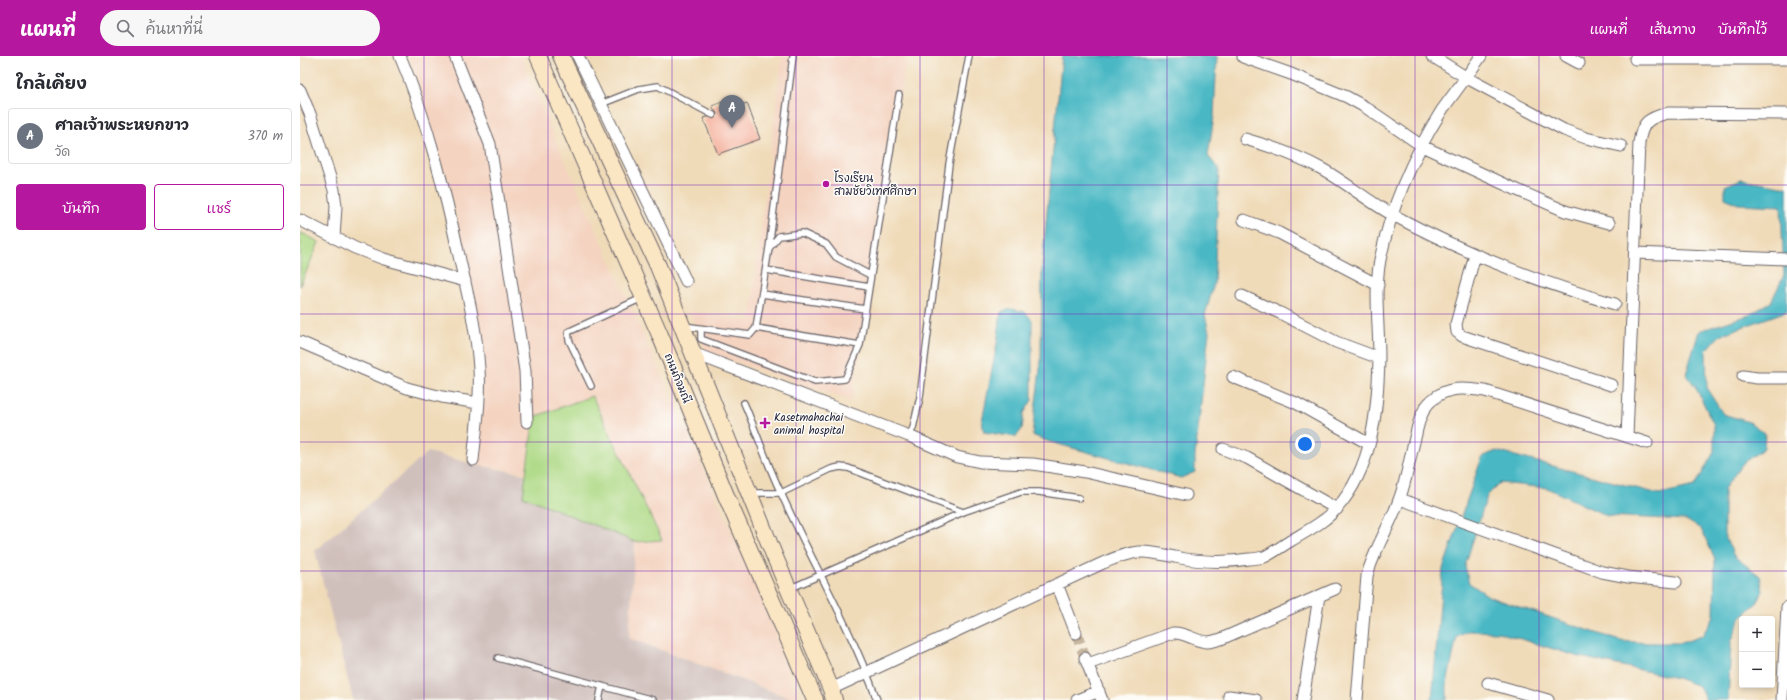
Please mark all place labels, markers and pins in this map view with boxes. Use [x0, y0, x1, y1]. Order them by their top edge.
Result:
pin: A [719, 95, 745, 128]
place label: โรงเรียน สามชัยวิเทศศึกษา [834, 170, 917, 201]
marker: โรงเรียน สามชัยวิเทศศึกษา [821, 179, 831, 189]
place label: Kasetmahachai animal hospital [774, 409, 845, 440]
marker: Kasetmahachai animal hospital [759, 417, 771, 429]

